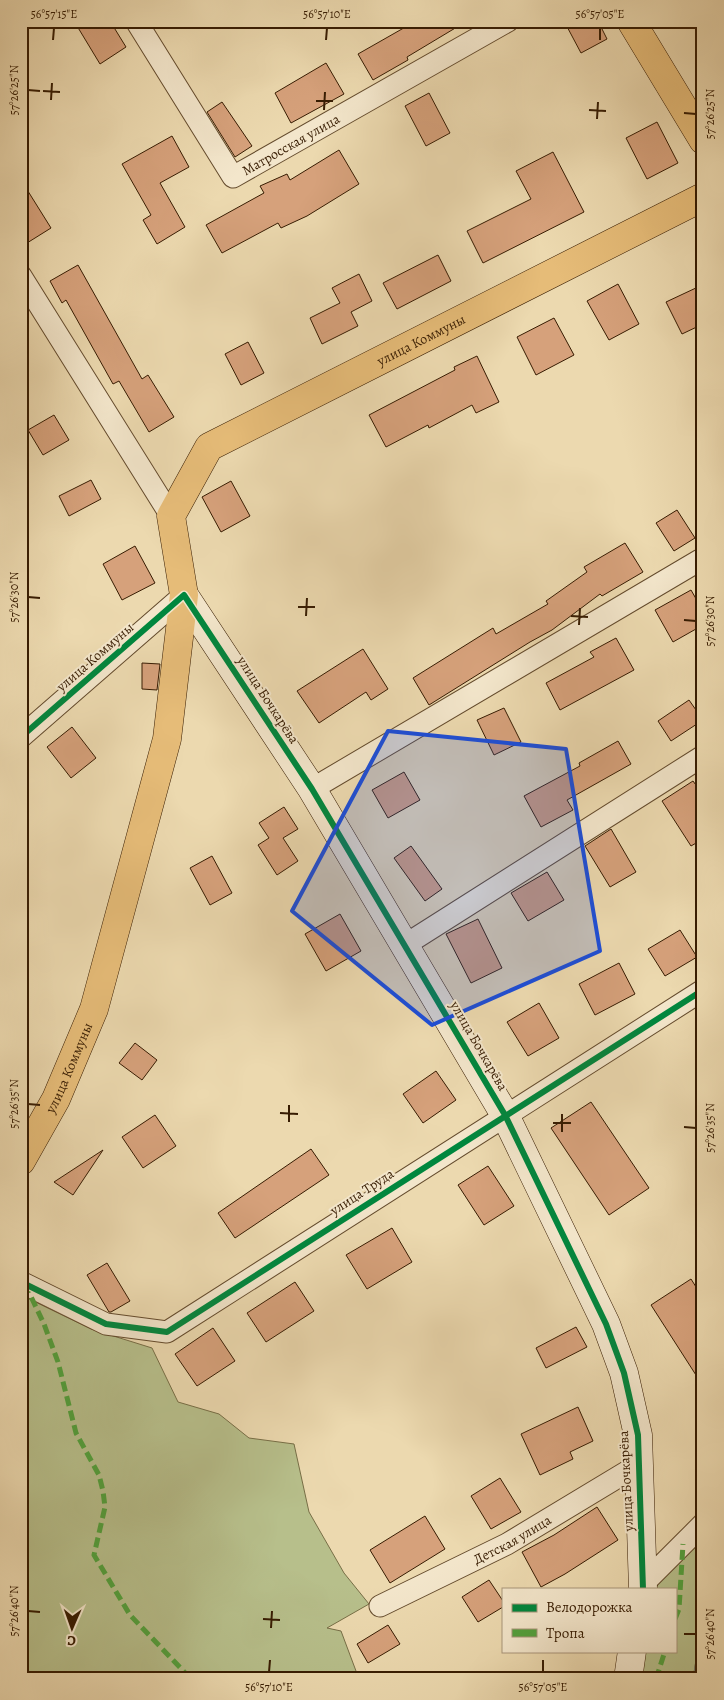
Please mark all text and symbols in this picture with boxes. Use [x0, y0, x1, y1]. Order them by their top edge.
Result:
text: 56°57'15"E [31, 6, 77, 22]
text: 56°57'10"E [303, 6, 351, 22]
text: 56°57'05"E [576, 6, 624, 22]
text: 57°26'25"N [6, 65, 22, 115]
text: 57°26'25"N [702, 89, 718, 139]
street label: Матросская улица [238, 109, 343, 180]
street label: улица Коммуны [373, 309, 468, 371]
text: 57°26'30"N [6, 571, 22, 622]
text: 57°26'30"N [702, 595, 718, 646]
street label: улица Коммуны [52, 618, 138, 697]
street label: улица Бочкарёва [232, 652, 304, 748]
street label: улица Бочкарёва [445, 997, 513, 1095]
street label: улица Коммуны [40, 1020, 97, 1117]
text: 57°26'35"N [6, 1079, 22, 1129]
text: 57°26'35"N [702, 1103, 718, 1153]
street label: улица Труда [326, 1164, 398, 1220]
street label: улица Бочкарёва [614, 1430, 638, 1533]
street label: Детская улица [470, 1510, 555, 1569]
text: 57°26'40"N [6, 1585, 22, 1637]
legend [502, 1588, 676, 1652]
text: Велодорожка [546, 1597, 633, 1617]
north arrow [48, 1602, 98, 1652]
text: 57°26'40"N [702, 1608, 718, 1660]
text: Тропа [546, 1623, 585, 1643]
text: С [67, 1631, 76, 1650]
text: 56°57'10"E [245, 1679, 293, 1695]
text: 56°57'05"E [519, 1679, 567, 1695]

